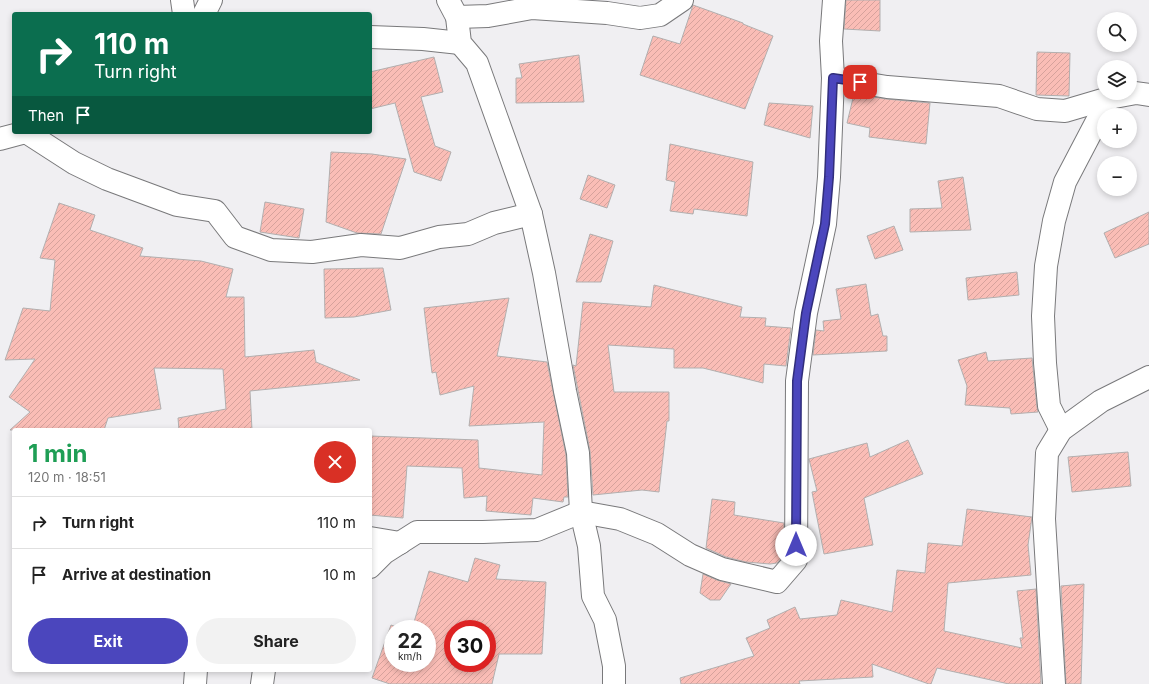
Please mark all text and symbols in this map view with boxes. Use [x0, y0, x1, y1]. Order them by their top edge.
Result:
map controls [1097, 12, 1137, 196]
button: search [1097, 12, 1137, 52]
text: 110 m [94, 27, 169, 61]
icon: right [28, 28, 80, 80]
button: layers [1097, 60, 1137, 100]
text: Turn right [94, 61, 177, 82]
pin [843, 65, 877, 99]
icon: arrive [849, 71, 871, 93]
icon: arrive [72, 104, 94, 126]
text: Then [28, 106, 64, 125]
button: + [1097, 108, 1137, 148]
button: − [1097, 156, 1137, 196]
text: 1 min [28, 439, 87, 468]
button: close [314, 441, 356, 483]
text: 120 m · 18:51 [28, 469, 106, 485]
icon: right [28, 512, 50, 534]
text: Turn right [62, 513, 134, 532]
text: 110 m [317, 513, 356, 532]
position arrow [775, 524, 817, 566]
icon: arrive [28, 564, 50, 586]
text: Arrive at destination [62, 565, 211, 584]
text: 10 m [323, 565, 356, 584]
button: Exit [28, 618, 188, 664]
button: Share [196, 618, 356, 664]
speed limit sign: 30 [444, 620, 496, 672]
text: 22 [397, 629, 423, 653]
text: km/h [398, 650, 422, 662]

